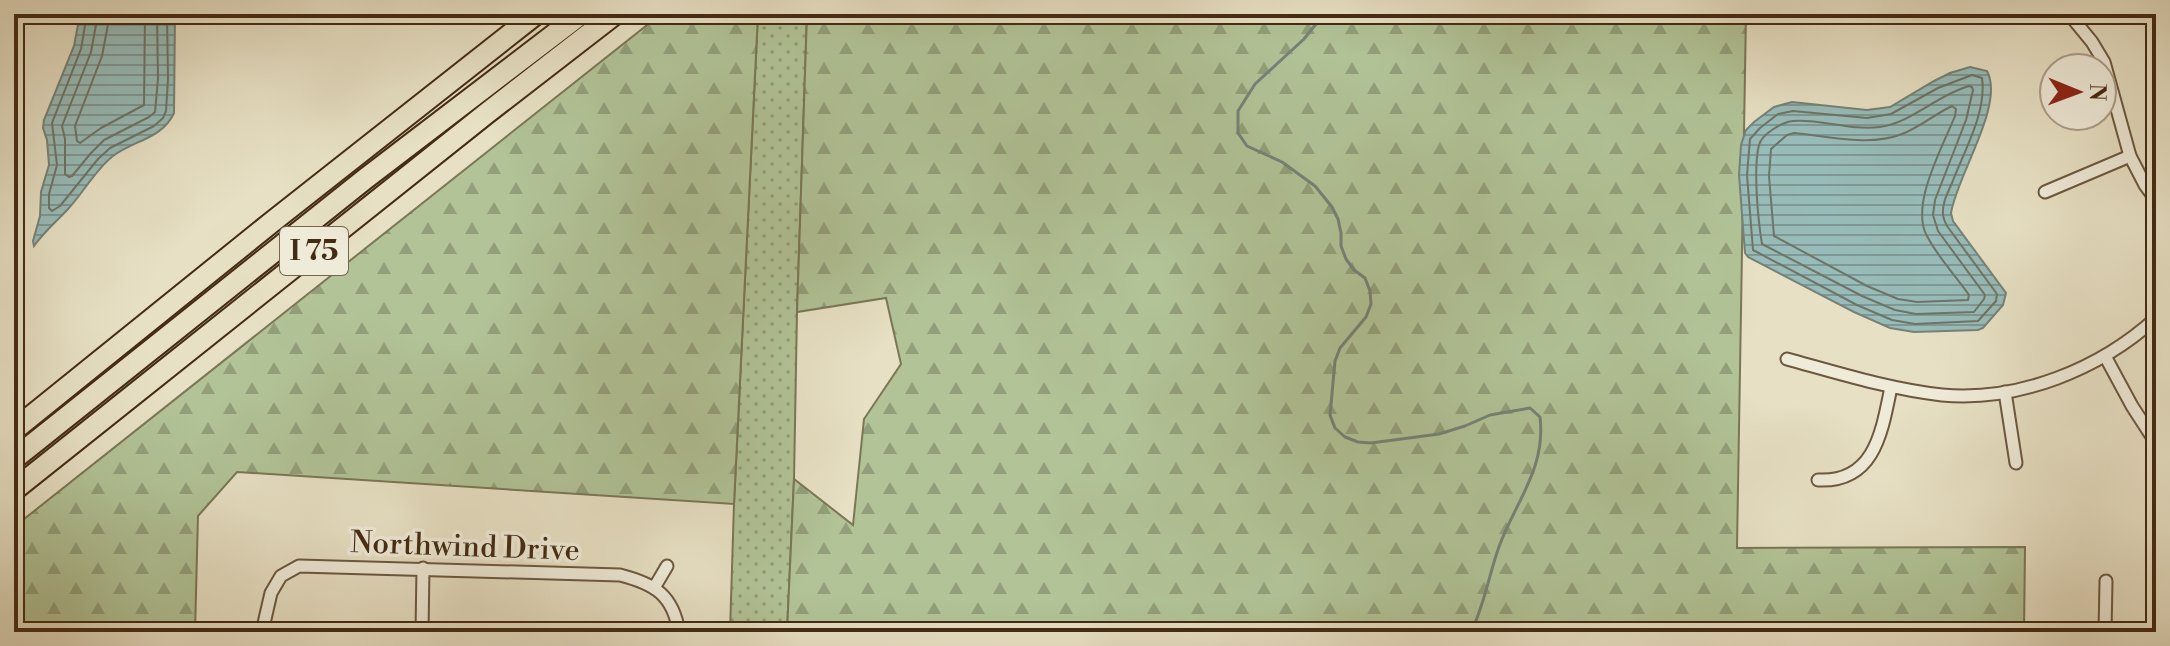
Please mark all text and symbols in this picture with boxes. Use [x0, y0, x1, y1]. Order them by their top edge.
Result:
north arrow [2038, 52, 2118, 132]
text: N [2083, 83, 2110, 102]
road number: I 75 [280, 227, 348, 275]
street label: Northwind Drive [350, 524, 580, 570]

